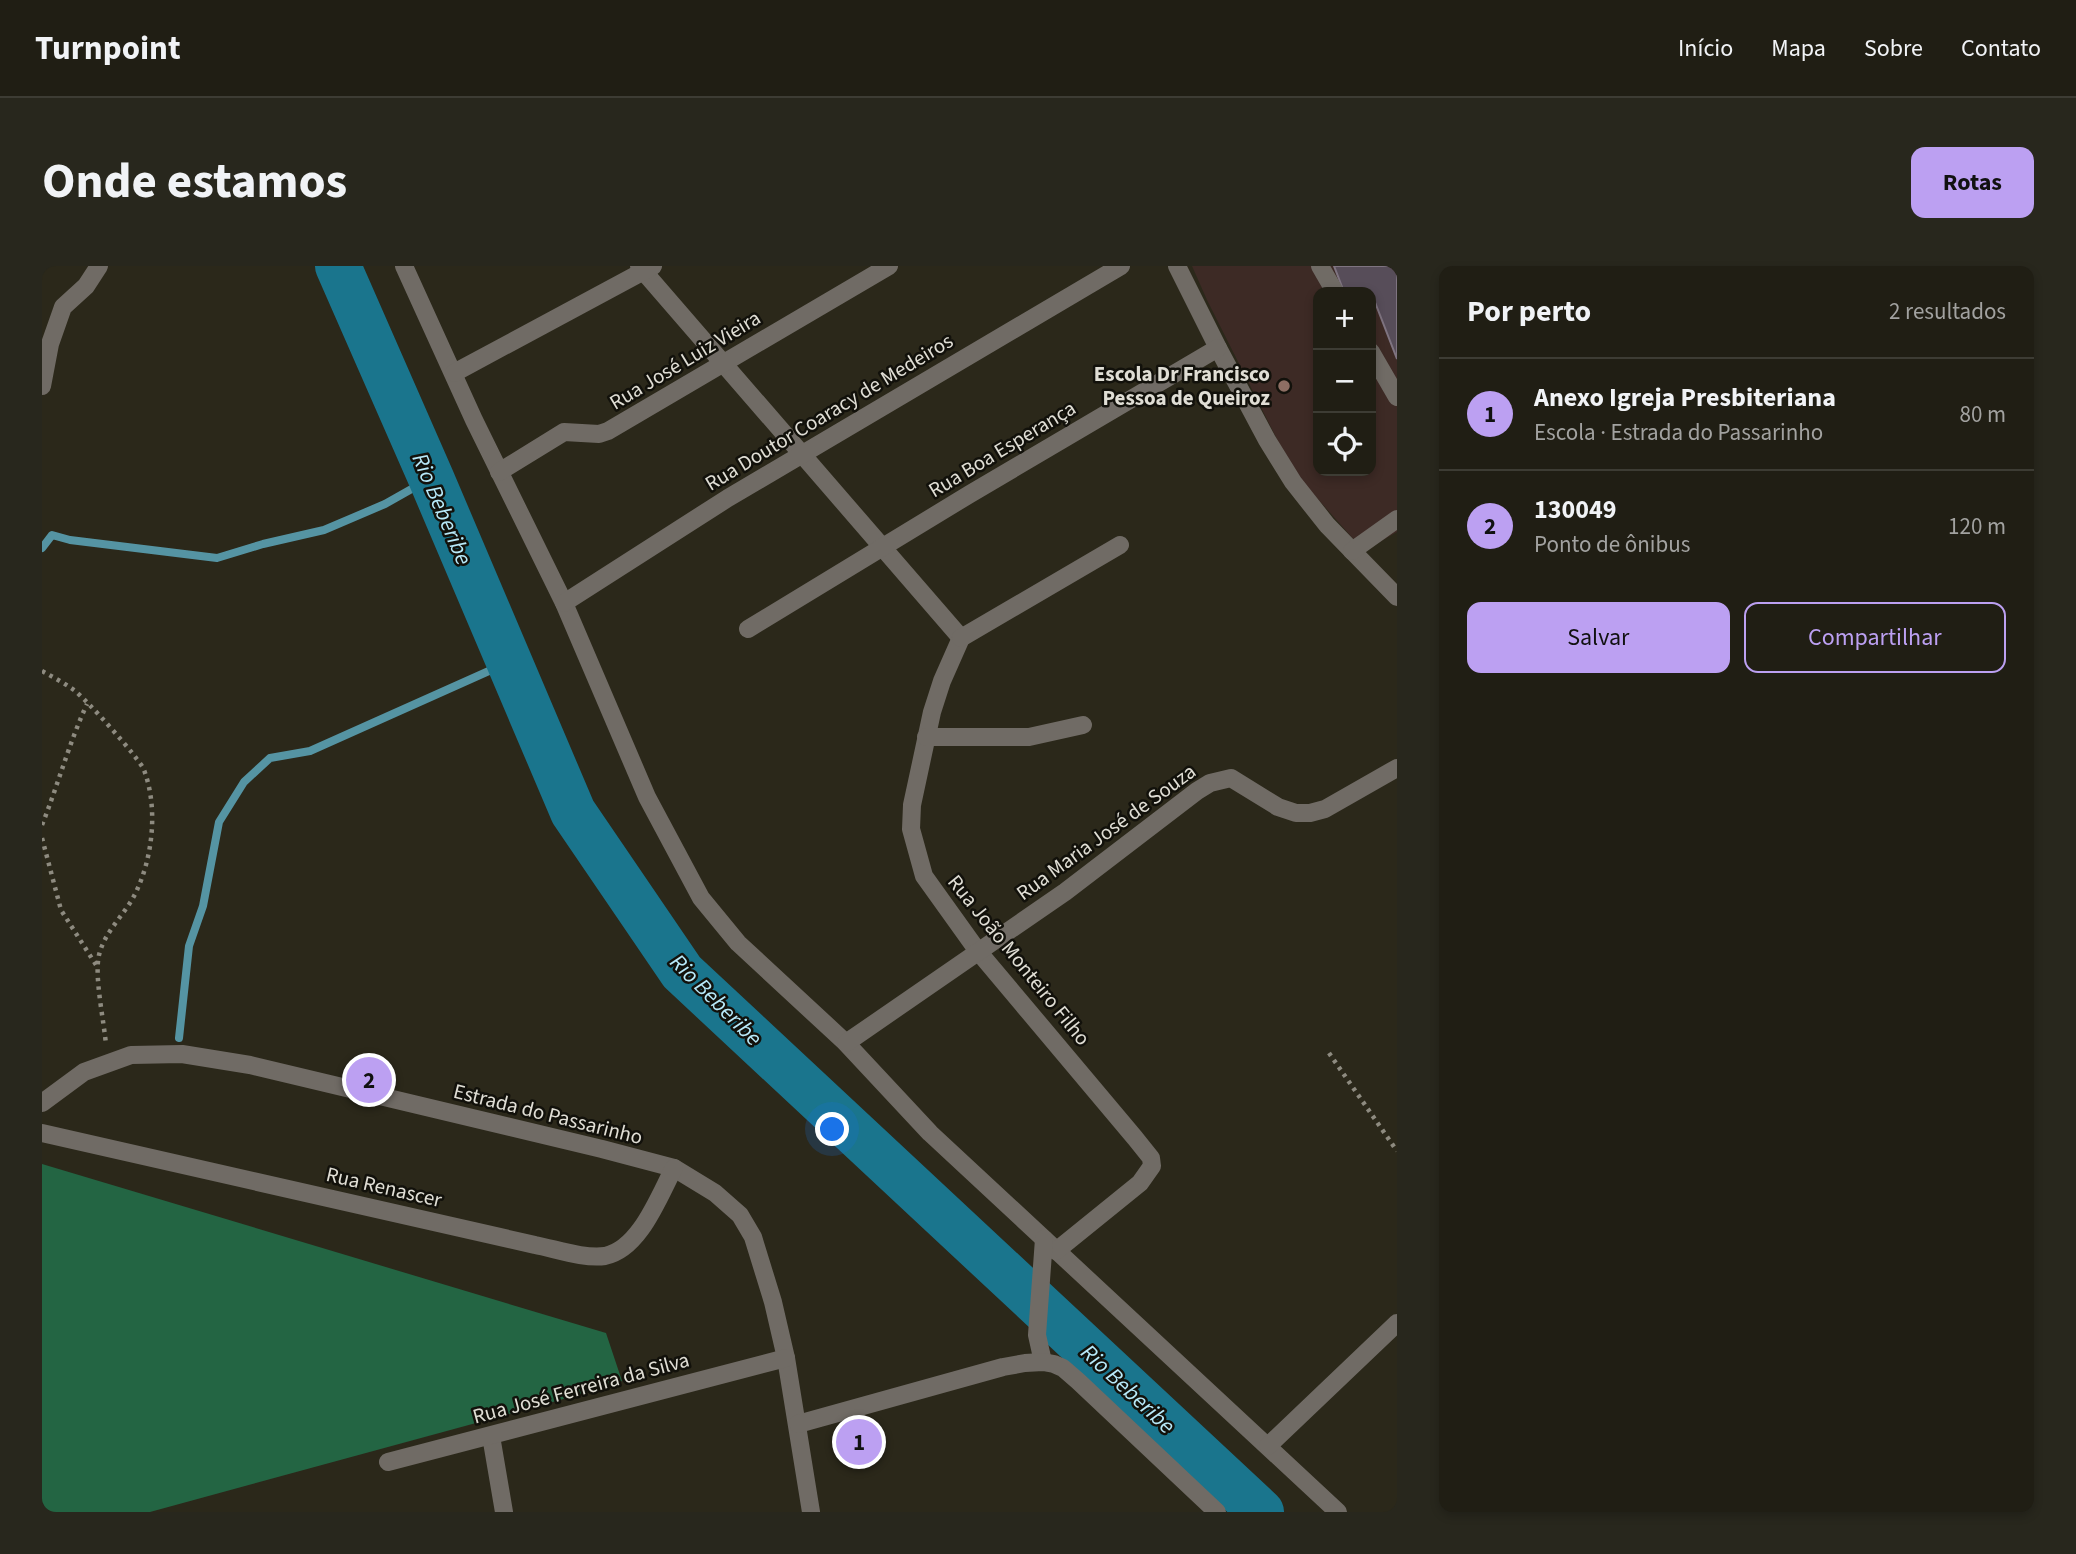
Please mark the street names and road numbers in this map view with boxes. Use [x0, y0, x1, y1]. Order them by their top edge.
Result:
street label: Rua José Luiz Vieira [604, 303, 766, 417]
street label: Rua Doutor Coaracy de Medeiros [699, 326, 959, 498]
street label: Rua Boa Esperança [923, 393, 1081, 505]
street label: Rua Maria José de Souza [1010, 757, 1202, 907]
street label: Rua João Monteiro Filho [941, 868, 1097, 1052]
street label: Estrada do Passarinho [450, 1076, 646, 1152]
street label: Rua Renascer [323, 1159, 446, 1215]
street label: Rua José Ferreira da Silva [469, 1345, 693, 1431]

